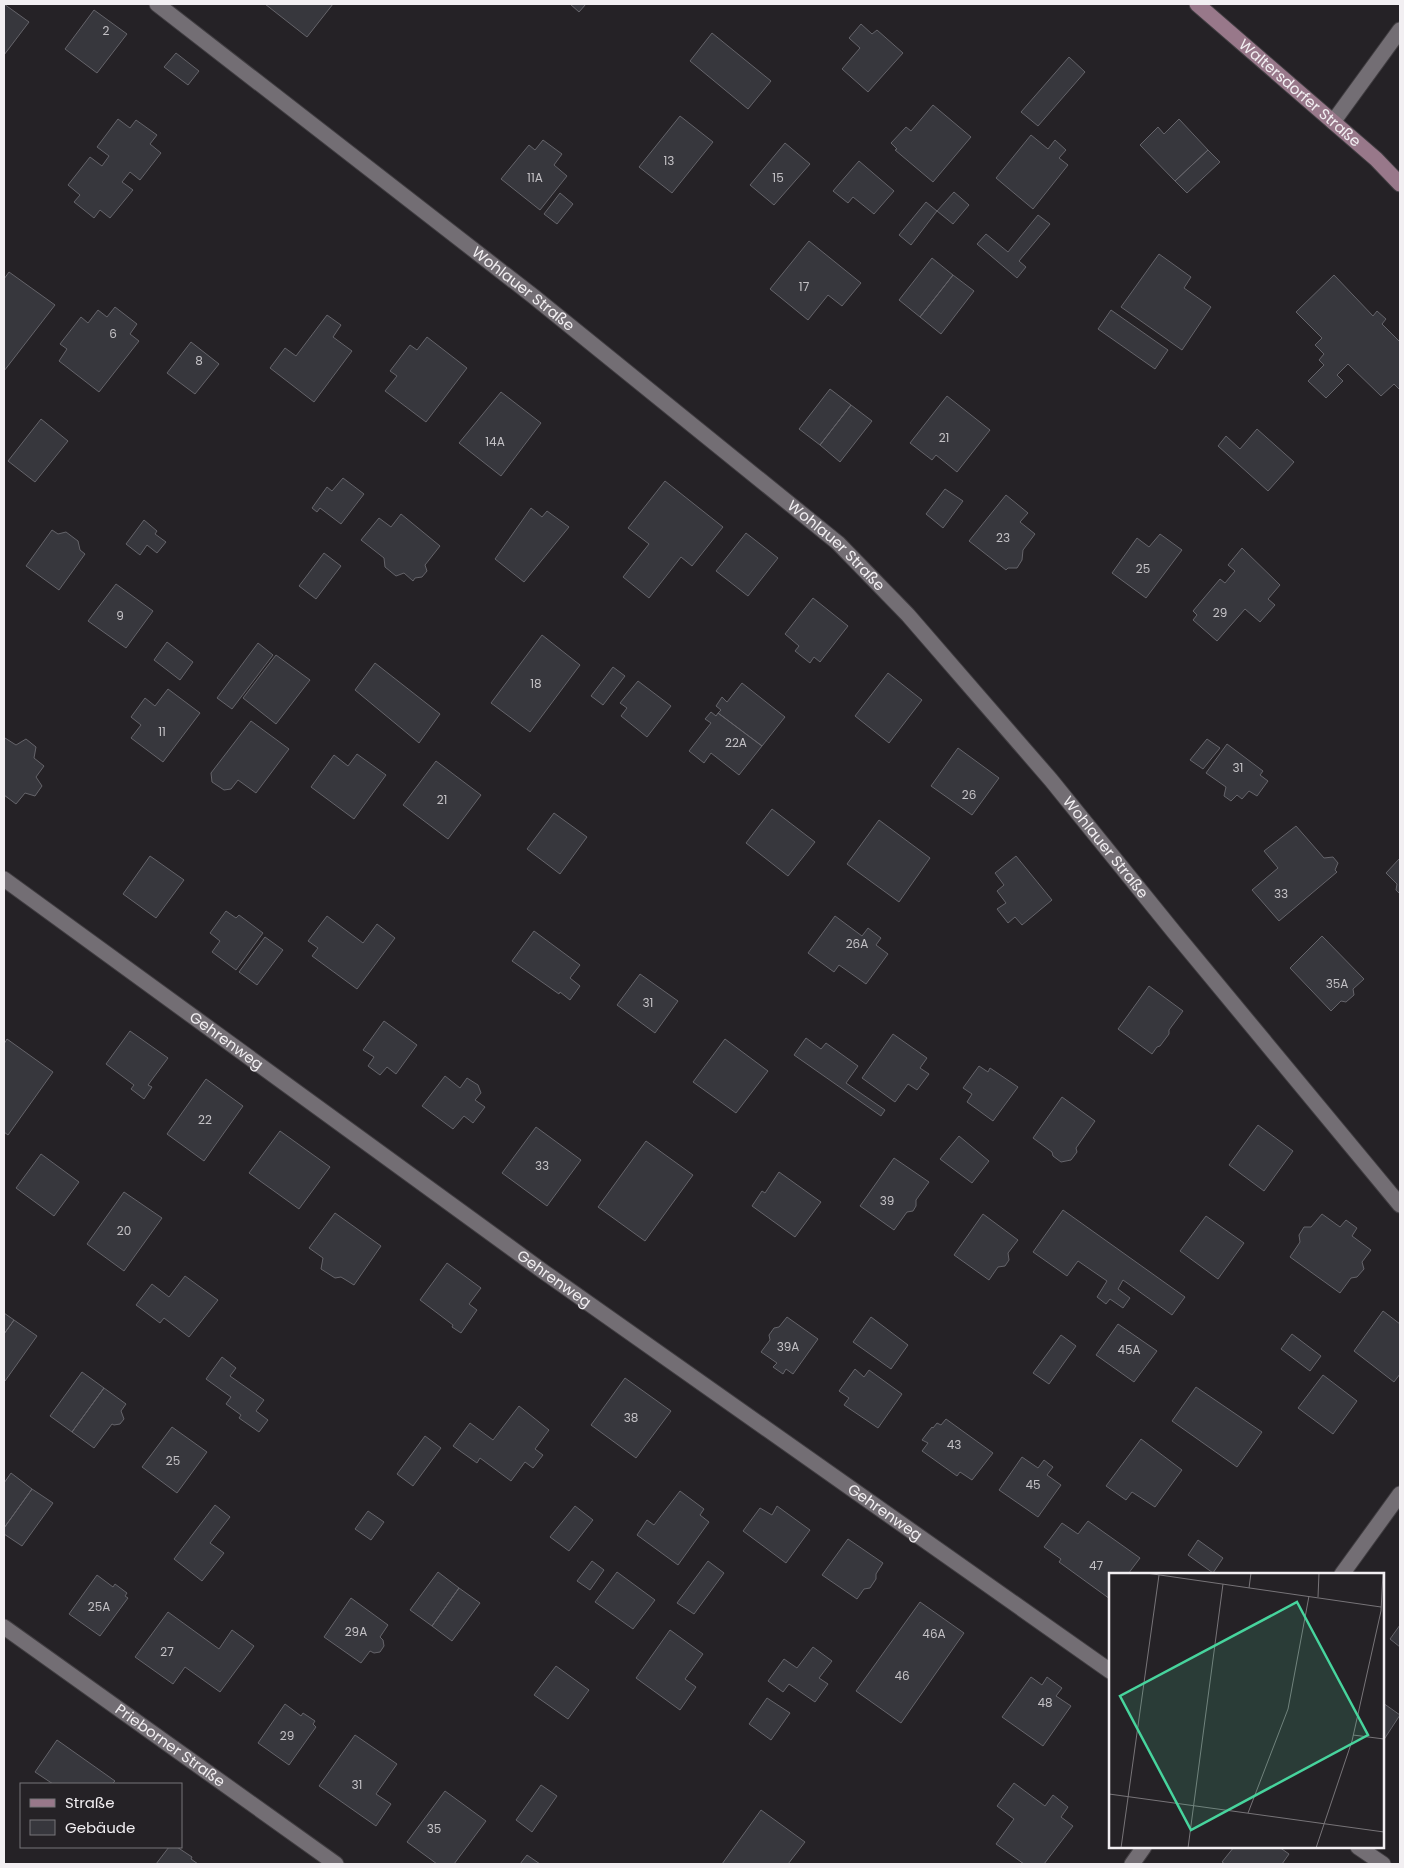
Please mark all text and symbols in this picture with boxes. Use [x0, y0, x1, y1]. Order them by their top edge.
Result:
house number: 2 [103, 22, 110, 39]
street label: Waltersdorfer Straße [1234, 34, 1366, 151]
house number: 13 [664, 152, 674, 169]
house number: 11A [527, 169, 543, 186]
house number: 15 [772, 169, 784, 186]
street label: Wohlauer Straße [468, 241, 579, 336]
house number: 17 [799, 278, 810, 295]
house number: 6 [109, 325, 117, 342]
house number: 8 [195, 352, 203, 369]
house number: 21 [939, 429, 949, 446]
house number: 14A [485, 433, 505, 450]
street label: Wohlauer Straße [783, 495, 890, 595]
house number: 23 [996, 529, 1010, 546]
house number: 25 [1136, 560, 1150, 577]
house number: 29 [1213, 604, 1227, 621]
house number: 9 [116, 607, 124, 624]
house number: 18 [530, 675, 542, 692]
house number: 11 [158, 723, 166, 740]
house number: 22A [725, 734, 747, 751]
house number: 31 [1233, 759, 1243, 776]
house number: 26 [962, 786, 976, 803]
house number: 21 [437, 791, 447, 808]
street label: Wohlauer Straße [1058, 792, 1154, 903]
house number: 33 [1274, 885, 1288, 902]
house number: 26A [846, 935, 868, 952]
house number: 35A [1326, 975, 1348, 992]
house number: 31 [643, 994, 653, 1011]
street label: Gehrenweg [185, 1006, 268, 1074]
house number: 22 [198, 1111, 212, 1128]
house number: 33 [535, 1157, 549, 1174]
house number: 39 [880, 1192, 894, 1209]
house number: 20 [117, 1222, 131, 1239]
street label: Gehrenweg [513, 1245, 596, 1312]
house number: 39A [777, 1338, 799, 1355]
house number: 45A [1117, 1341, 1141, 1358]
house number: 38 [624, 1409, 638, 1426]
house number: 43 [947, 1436, 961, 1453]
house number: 25 [166, 1452, 180, 1469]
house number: 45 [1025, 1476, 1041, 1493]
street label: Gehrenweg [844, 1478, 927, 1546]
house number: 47 [1089, 1557, 1103, 1574]
inset map [1109, 1573, 1384, 1848]
house number: 25A [88, 1598, 110, 1615]
house number: 29A [345, 1623, 367, 1640]
house number: 46A [922, 1625, 946, 1642]
house number: 27 [160, 1643, 174, 1660]
house number: 46 [894, 1667, 910, 1684]
house number: 48 [1037, 1694, 1053, 1711]
street label: Prieborner Straße [111, 1699, 230, 1792]
house number: 29 [280, 1727, 294, 1744]
house number: 31 [352, 1776, 362, 1793]
legend [20, 1783, 182, 1848]
text: Straße [65, 1792, 115, 1813]
text: Gebäude [65, 1817, 135, 1838]
house number: 35 [427, 1820, 441, 1837]

